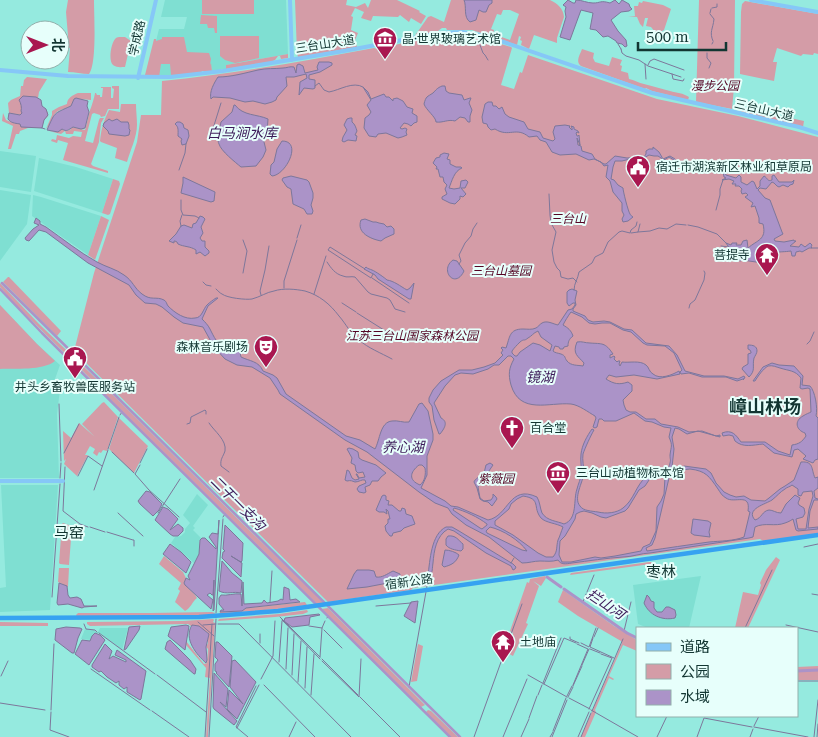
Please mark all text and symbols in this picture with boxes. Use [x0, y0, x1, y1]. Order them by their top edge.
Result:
street label: 学成路 [126, 19, 148, 57]
north arrow [20, 20, 70, 70]
scale bar [638, 20, 726, 52]
museum icon: 晶·世界玻璃艺术馆 [372, 26, 398, 60]
text: 500 m [646, 28, 689, 46]
street label: 三台山大道 [294, 32, 356, 56]
place label: 晶·世界玻璃艺术馆 [402, 32, 501, 46]
text: 北 [50, 38, 66, 52]
park label: 漫步公园 [691, 79, 741, 93]
street label: 三台山大道 [733, 96, 795, 124]
water label: 白马涧水库 [207, 125, 279, 141]
public building icon: 宿迁市湖滨新区林业和草原局 [625, 154, 651, 188]
place label: 宿迁市湖滨新区林业和草原局 [656, 160, 812, 174]
park label: 三台山 [550, 212, 587, 226]
temple icon: 菩提寺 [754, 242, 780, 276]
place label: 菩提寺 [714, 248, 750, 262]
park label: 三台山墓园 [471, 264, 533, 278]
park label: 江苏三台山国家森林公园 [346, 329, 480, 343]
theatre icon: 森林音乐剧场 [253, 334, 279, 368]
place label: 森林音乐剧场 [176, 340, 248, 354]
public building icon: 井头乡畜牧兽医服务站 [62, 345, 88, 379]
water label: 镜湖 [526, 369, 556, 385]
place label: 井头乡畜牧兽医服务站 [15, 380, 135, 394]
district label: 嶂山林场 [729, 396, 801, 417]
church icon: 百合堂 [499, 415, 525, 449]
place label: 百合堂 [530, 421, 566, 435]
water label: 养心湖 [382, 439, 426, 455]
museum icon: 三台山动植物标本馆 [545, 460, 571, 494]
place label: 三台山动植物标本馆 [576, 466, 684, 480]
park label: 紫薇园 [478, 472, 516, 486]
water label: 二干一支沟 [208, 473, 270, 535]
district label: 马窑 [54, 524, 84, 542]
district label: 枣林 [646, 563, 676, 581]
street label: 宿新公路 [384, 572, 434, 592]
water label: 拦山河 [584, 586, 630, 624]
legend [636, 627, 798, 717]
temple icon: 土地庙 [490, 629, 516, 663]
place label: 土地庙 [520, 635, 556, 649]
text: 道路 [680, 638, 710, 656]
text: 公园 [680, 663, 710, 681]
text: 水域 [680, 688, 710, 706]

